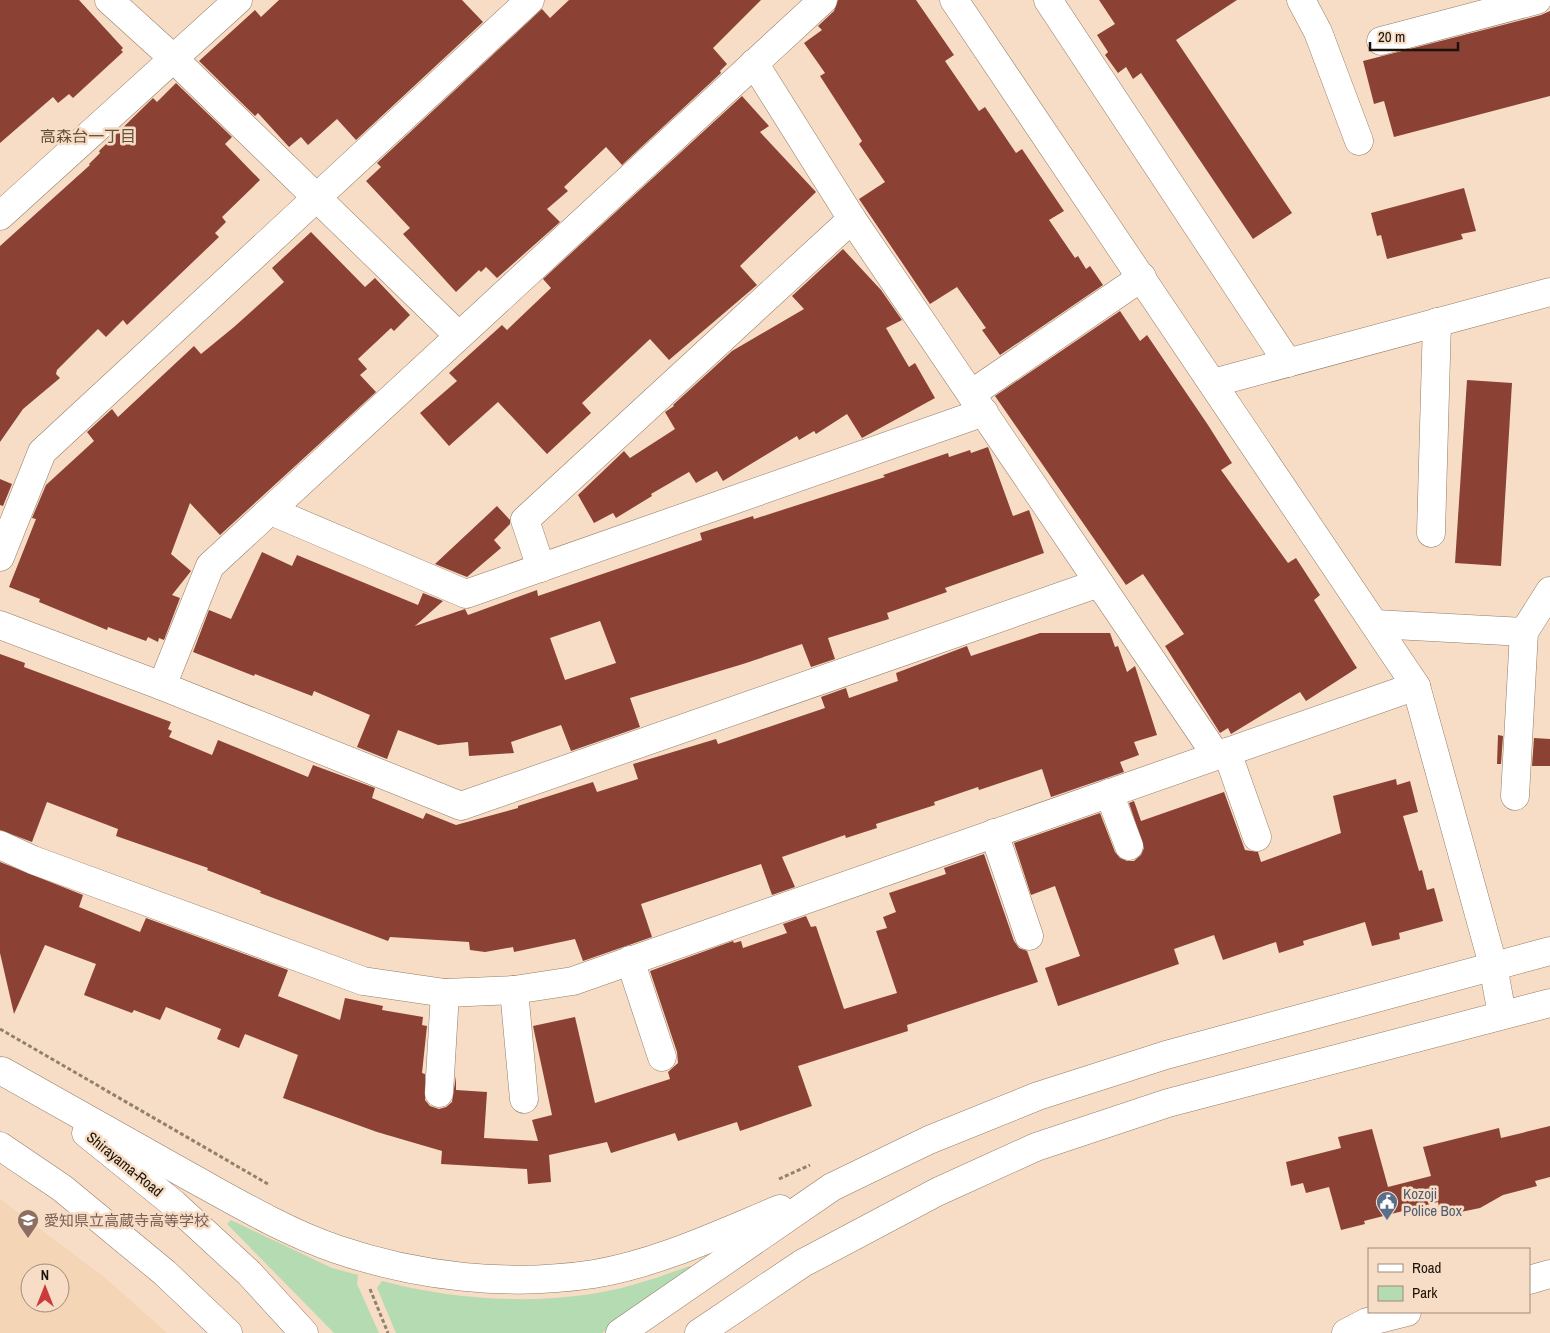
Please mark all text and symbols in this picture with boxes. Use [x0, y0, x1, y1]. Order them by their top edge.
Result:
scale bar [1370, 20, 1458, 52]
text: 20 m [1378, 26, 1405, 47]
district label: 高森台一丁目 [40, 125, 136, 147]
street label: Shirayama-Road [82, 1127, 168, 1201]
place label: Kozoji Police Box [1403, 1183, 1463, 1221]
public building icon: Kozoji Police Box [1375, 1190, 1399, 1221]
school or university icon: 愛知県立高蔵寺高等学校 [16, 1208, 40, 1239]
place label: 愛知県立高蔵寺高等学校 [44, 1210, 209, 1231]
legend [1368, 1248, 1530, 1313]
text: Road [1412, 1257, 1441, 1278]
north arrow [20, 1263, 70, 1313]
text: N [41, 1266, 49, 1284]
text: Park [1412, 1282, 1438, 1303]

